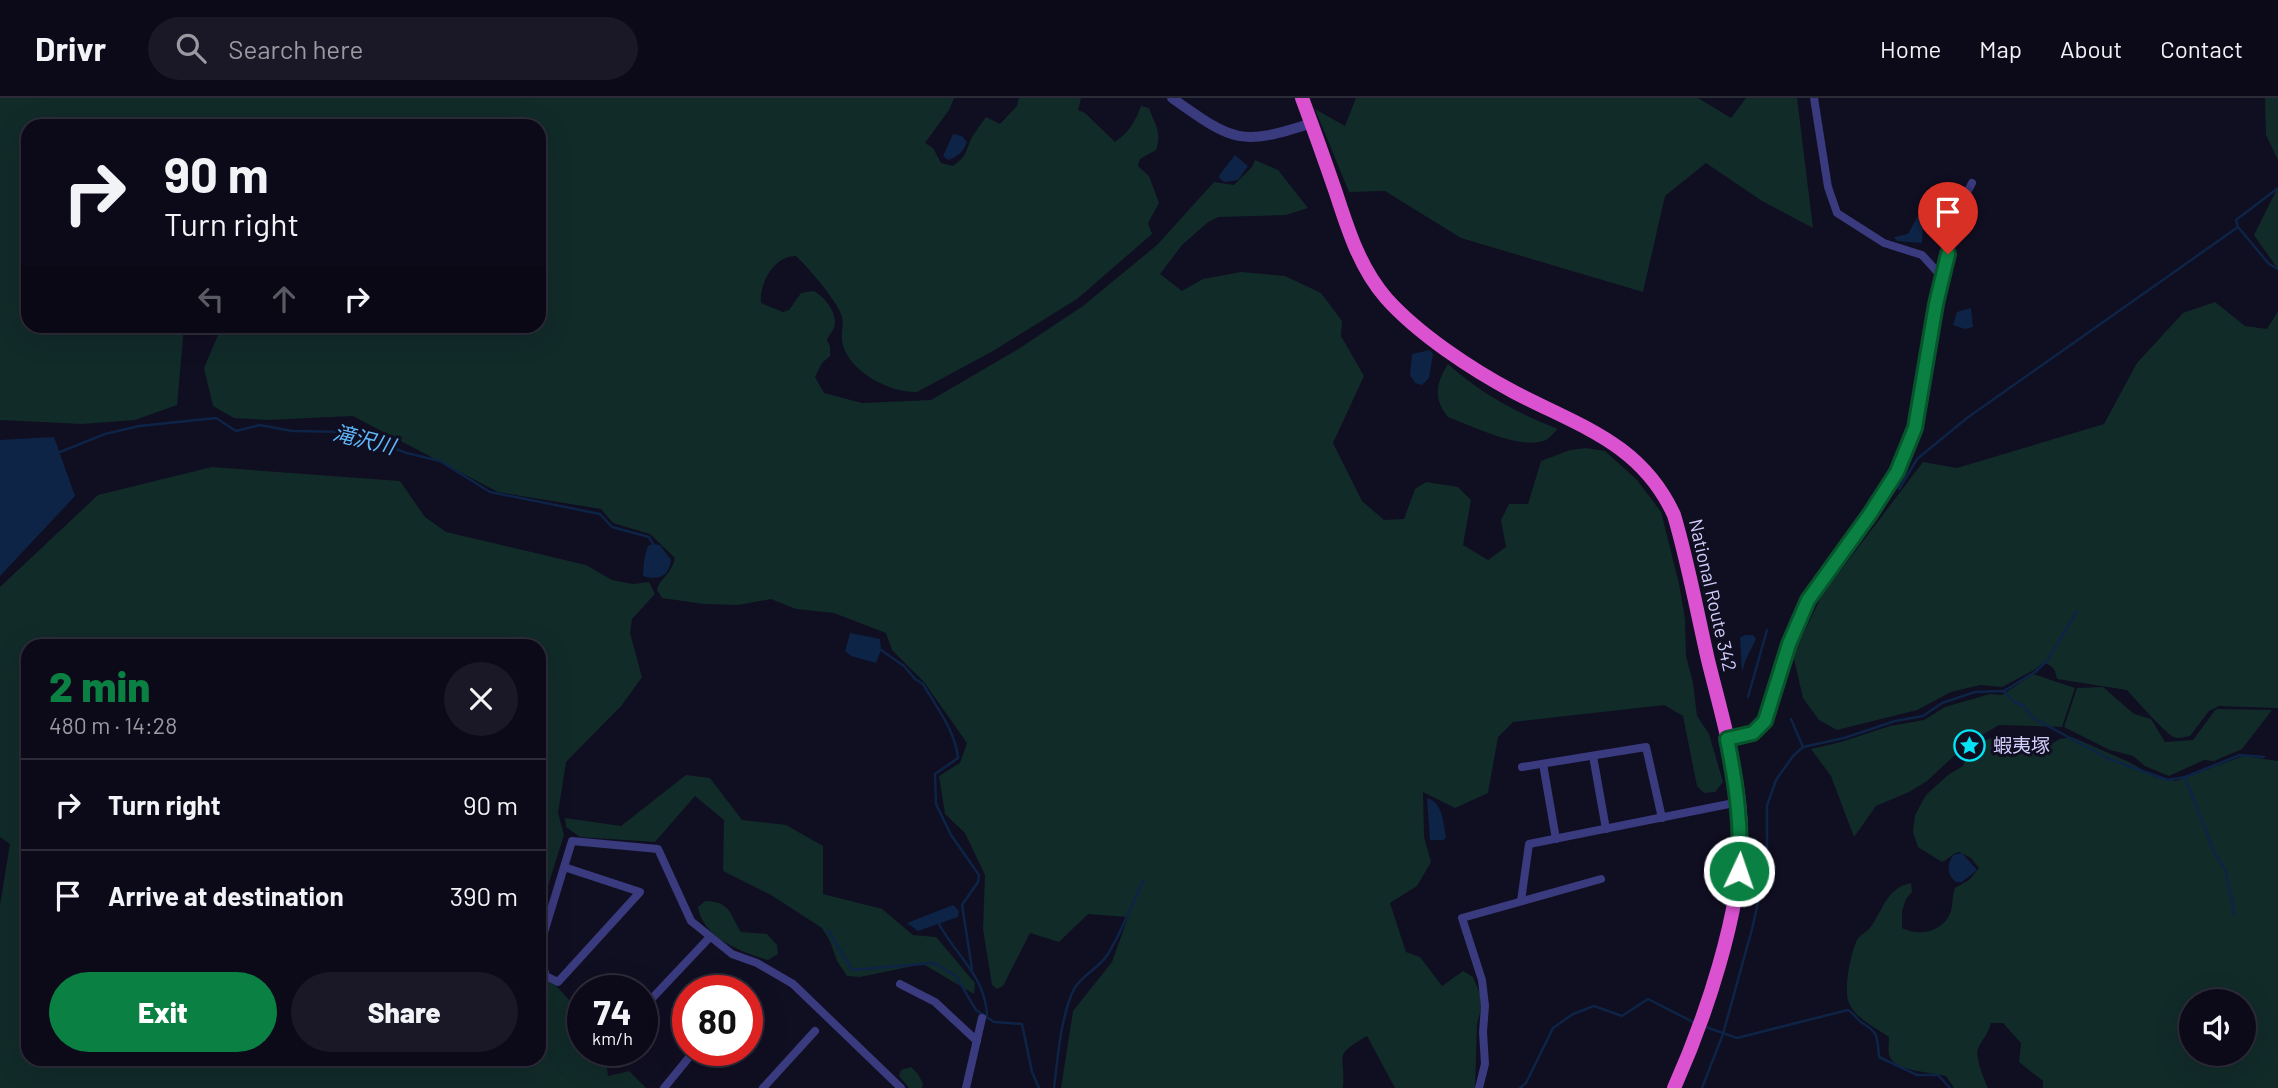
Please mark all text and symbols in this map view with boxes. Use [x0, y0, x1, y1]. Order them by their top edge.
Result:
search box [148, 17, 638, 80]
text: Drivr [35, 28, 106, 68]
icon: search [172, 29, 210, 67]
text: Search here [228, 33, 363, 64]
text: Home [1880, 34, 1941, 63]
text: Map [1979, 34, 2022, 63]
text: About [2060, 34, 2122, 63]
text: Contact [2160, 34, 2243, 63]
text: 90 m [164, 144, 269, 203]
icon: right [49, 147, 140, 238]
pin [1918, 182, 1978, 254]
icon: arrive [1929, 193, 1967, 231]
text: Turn right [164, 204, 299, 242]
icon: left [192, 280, 230, 318]
icon: ahead [265, 280, 303, 318]
icon: right [338, 280, 376, 318]
water label: 滝沢川 [331, 419, 400, 459]
street label: National Route 342 [1685, 516, 1742, 673]
text: 2 min [49, 660, 150, 710]
button: close [444, 662, 518, 736]
text: 480 m · 14:28 [49, 711, 177, 739]
place icon: 蝦夷塚 [1953, 728, 1987, 762]
place label: 蝦夷塚 [1993, 733, 2050, 756]
icon: right [49, 786, 87, 824]
text: Turn right [108, 789, 221, 820]
text: 90 m [463, 789, 518, 820]
position arrow [1702, 834, 1776, 908]
icon: arrive [49, 877, 87, 915]
text: Arrive at destination [108, 880, 344, 911]
text: 390 m [450, 880, 518, 911]
button: Exit [49, 972, 277, 1052]
button: Share [291, 972, 518, 1052]
speed limit sign: 80 [672, 975, 763, 1066]
map controls [2179, 989, 2256, 1066]
button: sound [2179, 989, 2256, 1066]
text: 74 [593, 990, 632, 1032]
text: km/h [592, 1027, 633, 1049]

